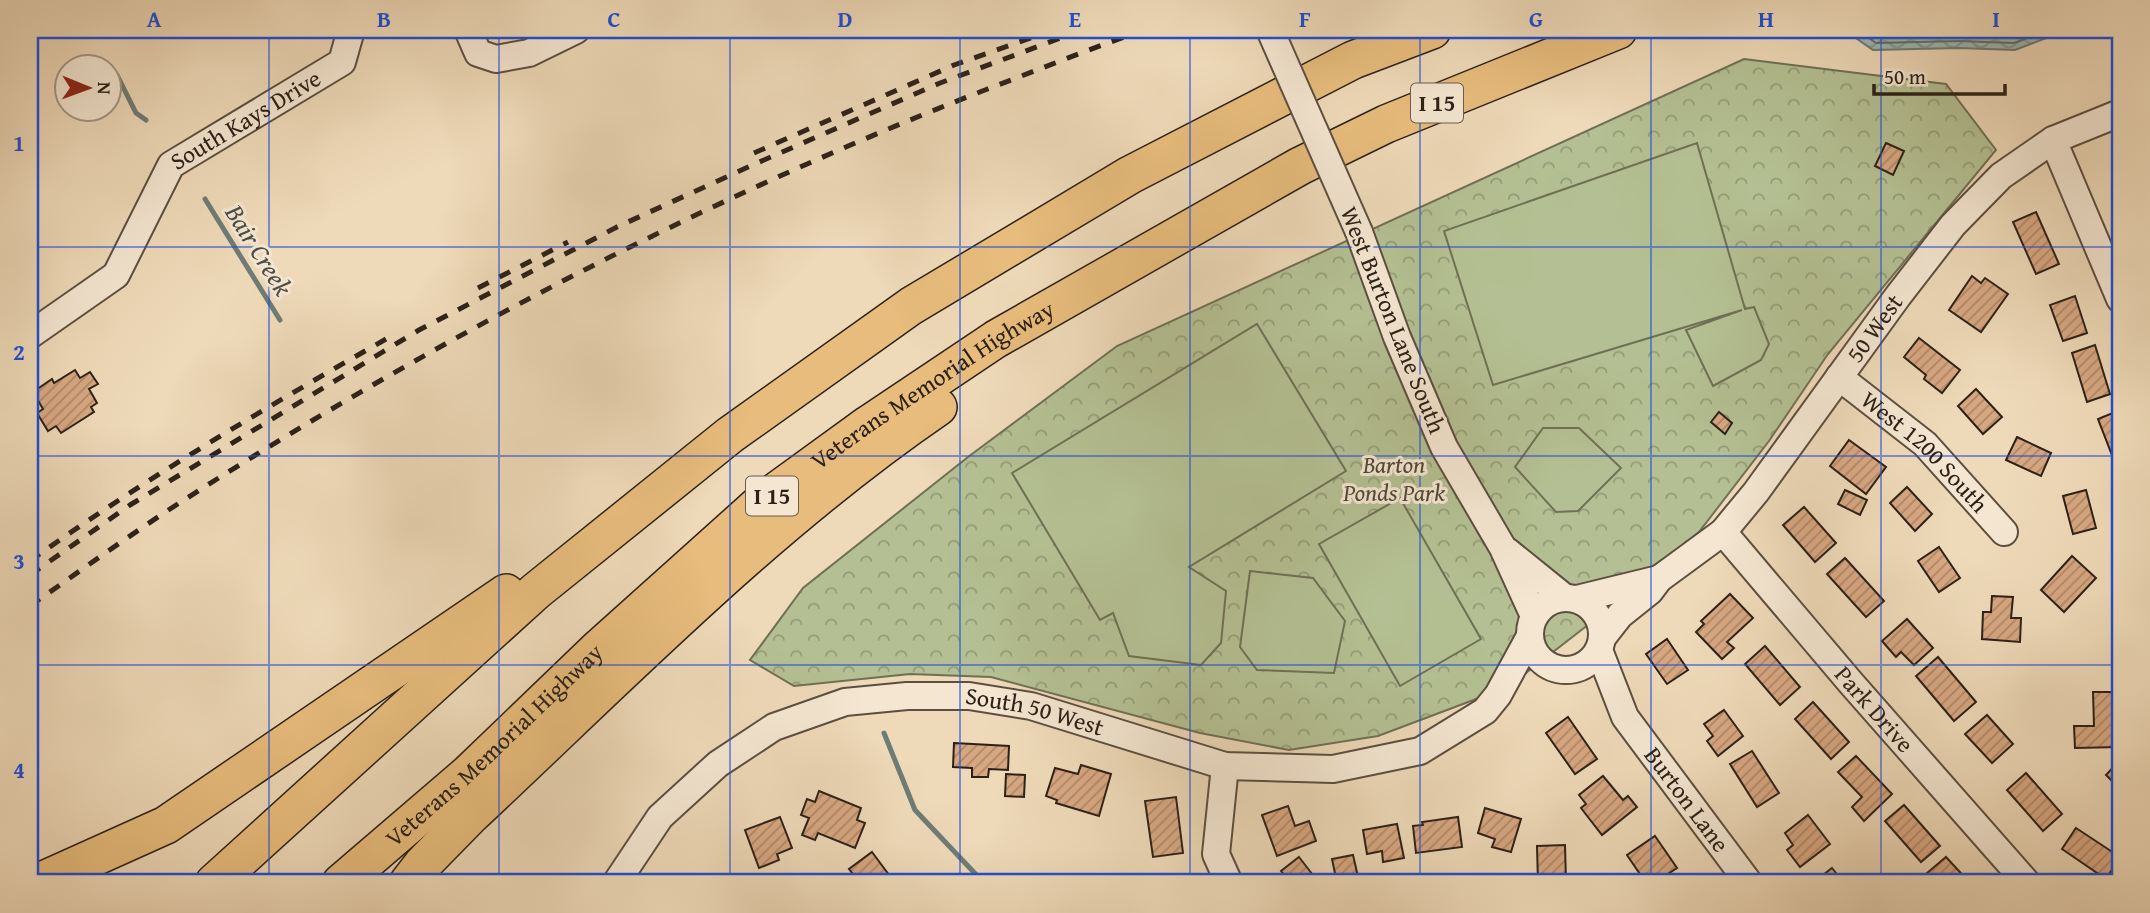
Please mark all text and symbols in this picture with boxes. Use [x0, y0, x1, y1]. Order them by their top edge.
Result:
text: A [147, 2, 162, 35]
text: B [377, 2, 391, 35]
text: C [607, 2, 621, 35]
text: D [838, 2, 853, 35]
text: E [1069, 2, 1081, 35]
text: F [1299, 2, 1311, 35]
text: G [1529, 2, 1543, 35]
text: H [1758, 2, 1774, 35]
text: I [1992, 2, 2000, 35]
north arrow [52, 52, 122, 122]
scale bar [1874, 52, 2005, 96]
street label: South Kays Drive [163, 61, 327, 179]
text: 50 m [1884, 61, 1926, 92]
text: N [91, 82, 119, 95]
road number: I 15 [1411, 83, 1463, 122]
text: 1 [13, 126, 25, 159]
water label: Bair Creek [215, 196, 303, 303]
street label: West Burton Lane South [1332, 201, 1455, 439]
street label: 50 West [1837, 286, 1911, 370]
street label: Veterans Memorial Highway [803, 291, 1061, 478]
text: 2 [13, 335, 25, 368]
street label: West 1200 South [1854, 382, 1997, 521]
park label: Barton Ponds Park [1342, 447, 1445, 510]
road number: I 15 [746, 476, 798, 516]
text: 3 [13, 544, 25, 577]
street label: Veterans Memorial Highway [377, 635, 611, 855]
street label: Park Drive [1827, 658, 1923, 760]
street label: South 50 West [963, 678, 1109, 745]
street label: Burton Lane [1636, 739, 1738, 859]
text: 4 [13, 753, 25, 786]

